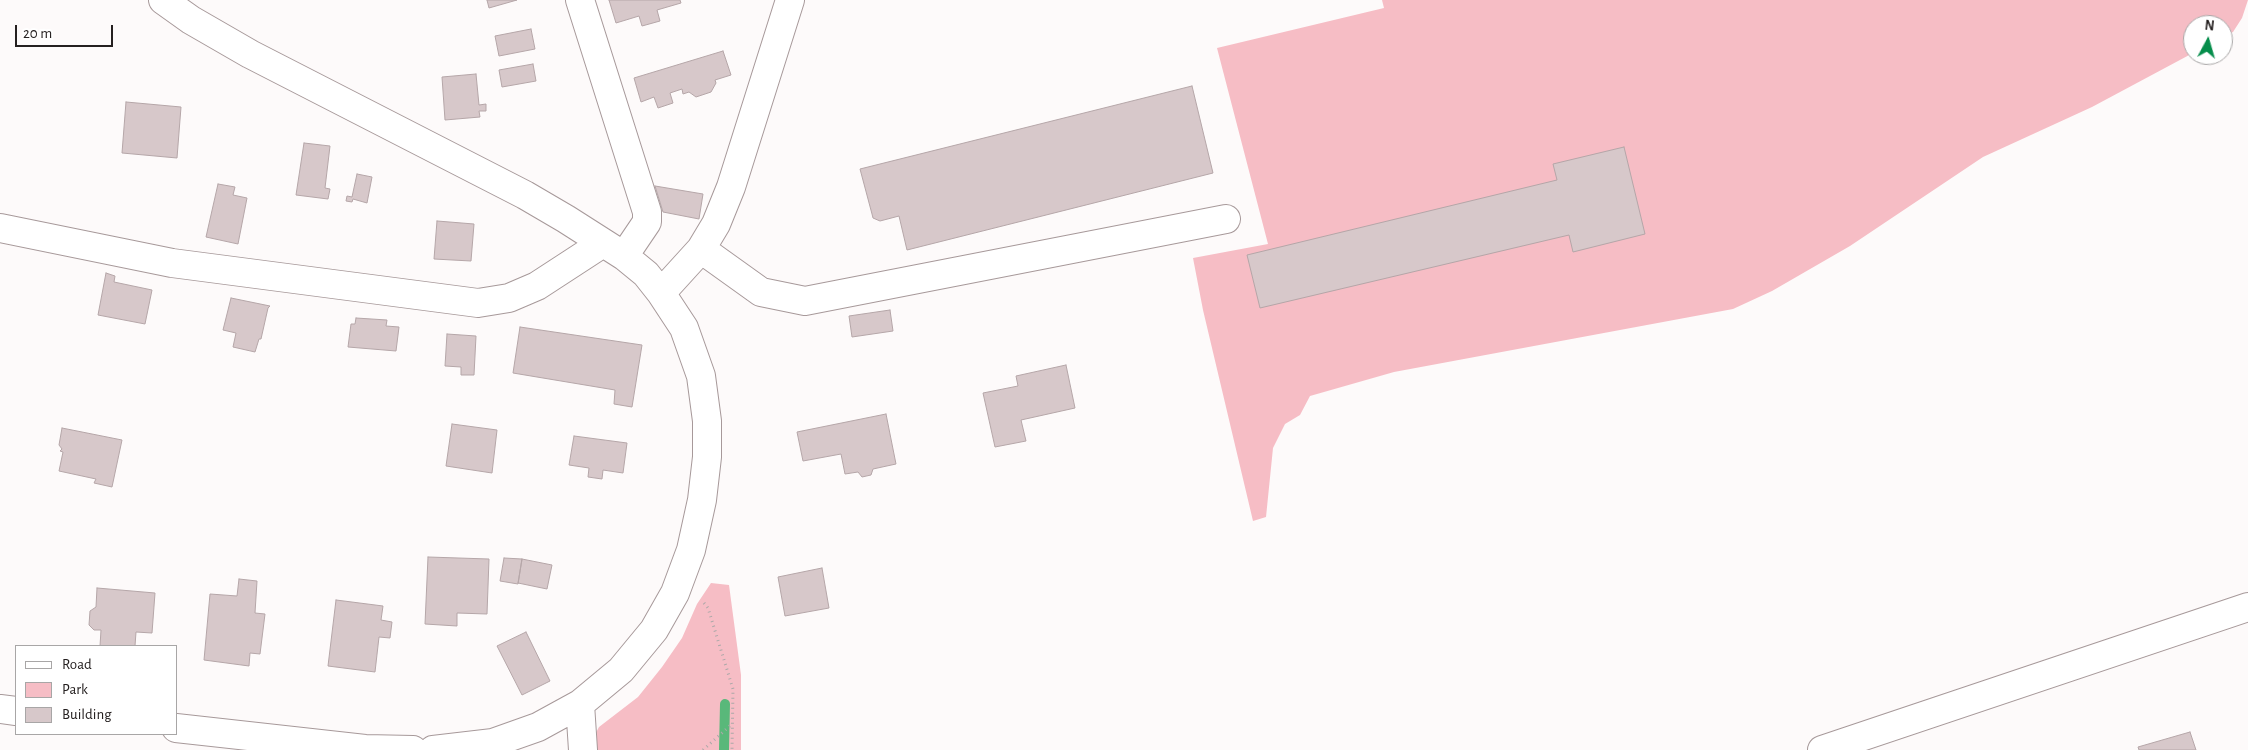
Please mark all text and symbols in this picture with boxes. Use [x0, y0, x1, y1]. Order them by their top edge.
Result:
scale bar [18, 15, 115, 47]
north arrow [2183, 15, 2233, 65]
text: N [2204, 19, 2215, 34]
text: 20 m [23, 26, 52, 41]
legend [15, 645, 178, 735]
text: Road [62, 657, 92, 672]
text: Park [62, 682, 88, 697]
text: Building [62, 707, 112, 722]

